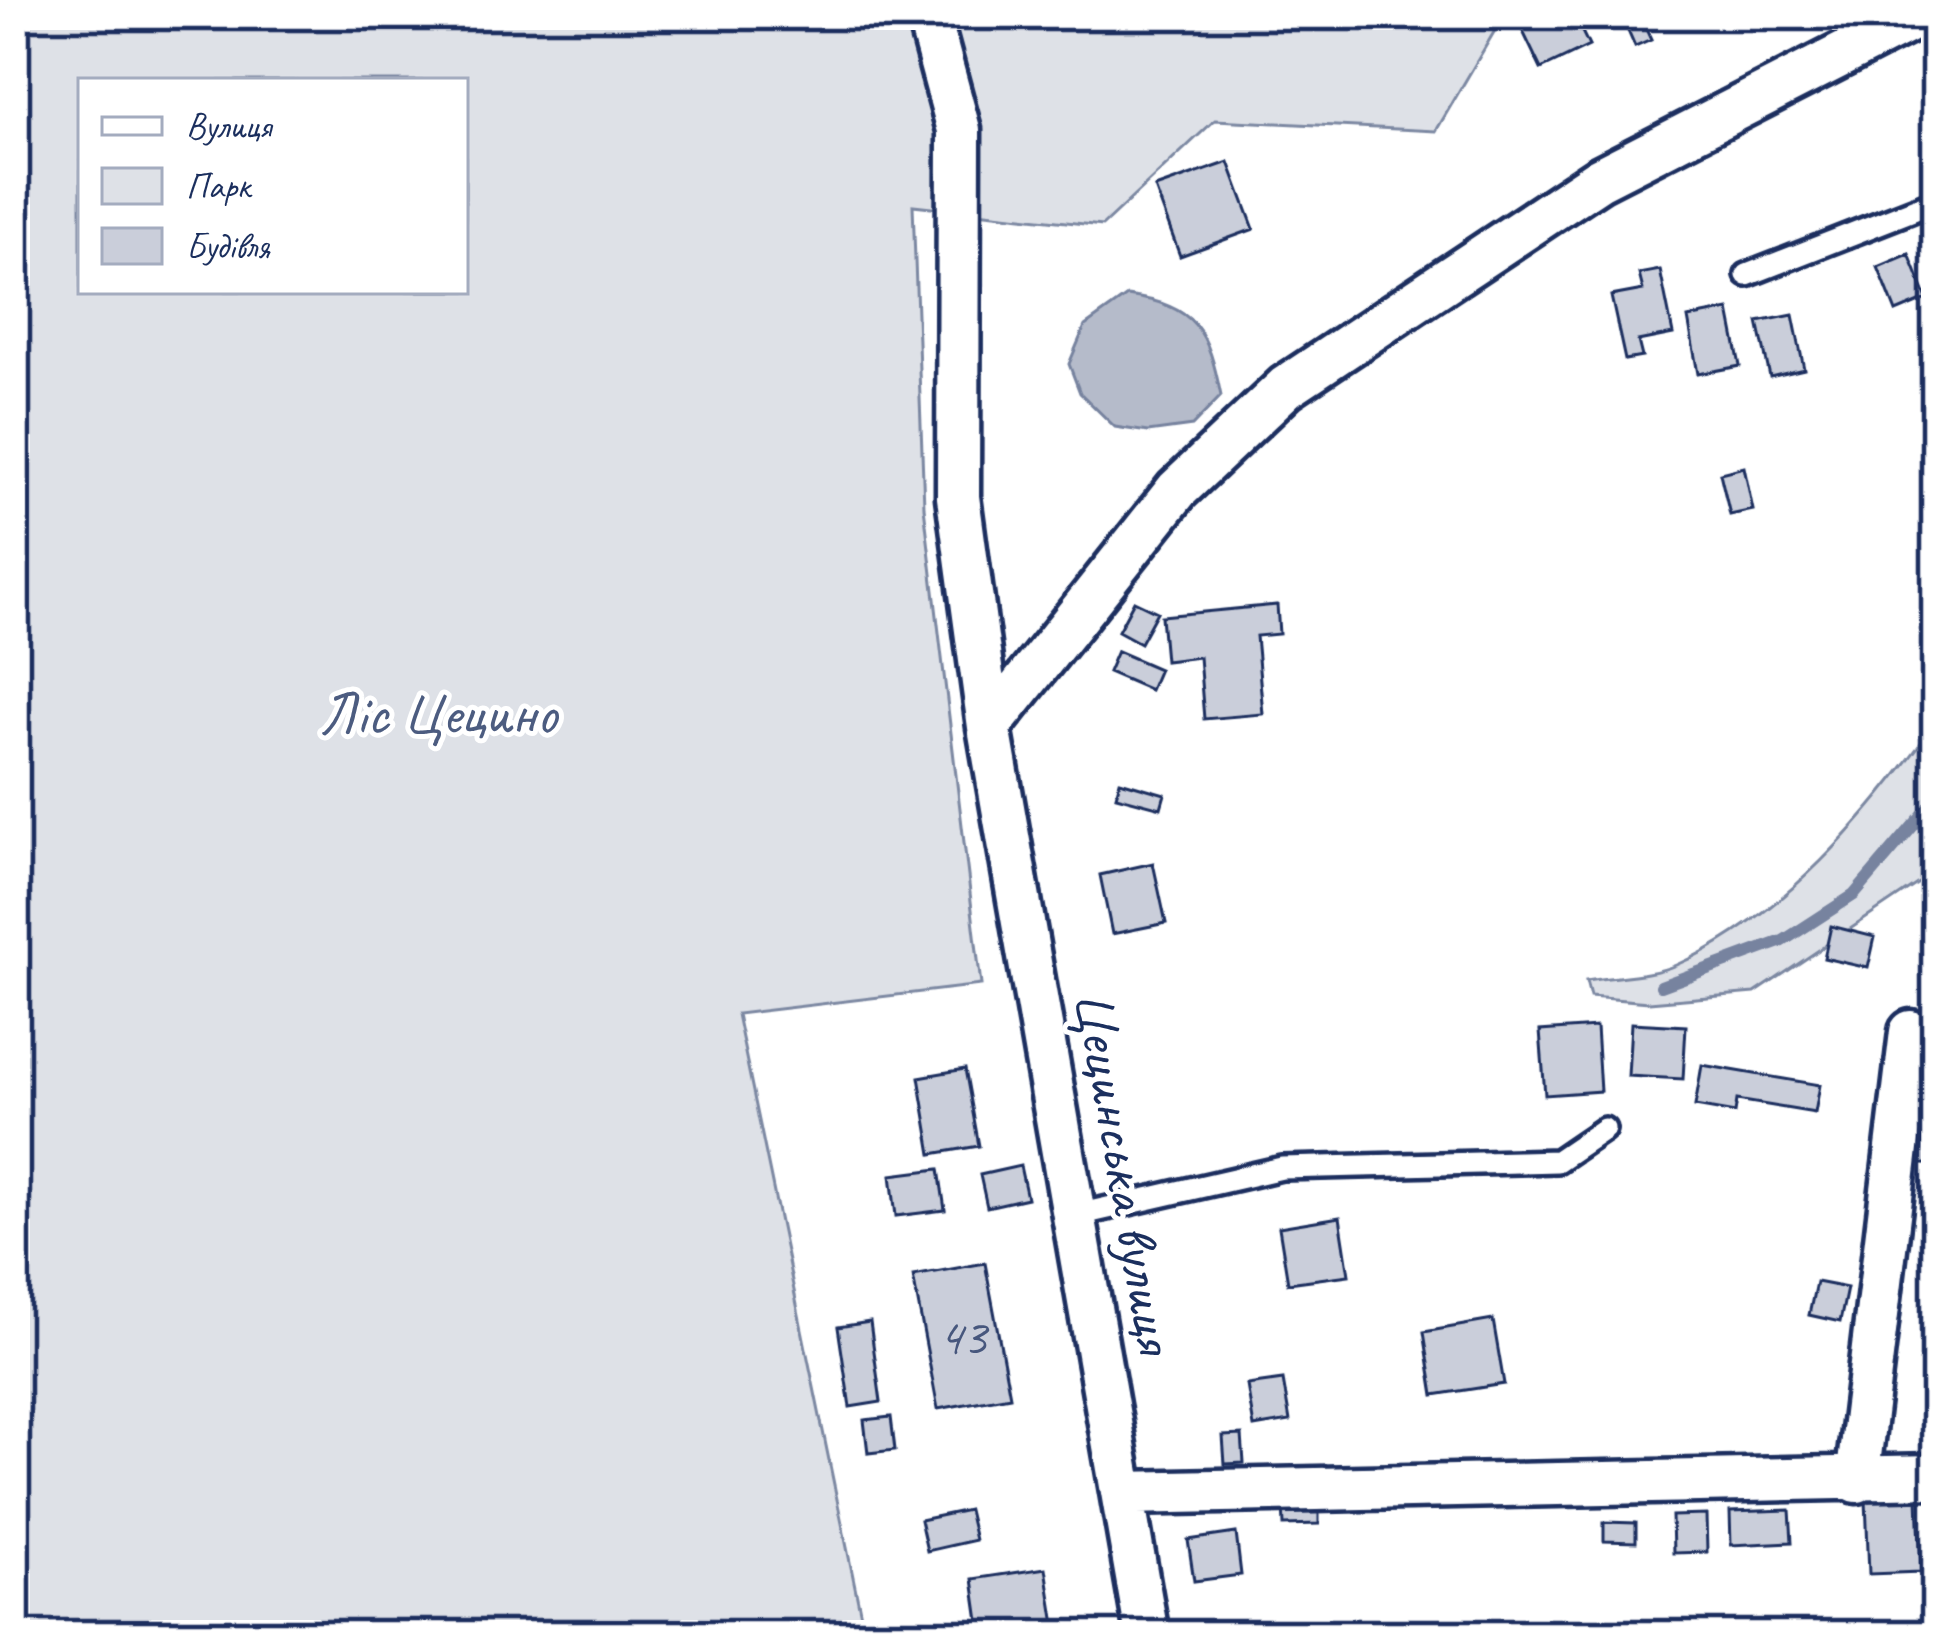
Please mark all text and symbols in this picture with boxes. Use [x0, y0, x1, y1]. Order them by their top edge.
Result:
legend [78, 78, 468, 294]
text: Вулиця [186, 103, 274, 149]
text: Парк [186, 163, 253, 209]
text: Будівля [186, 223, 272, 269]
park label: Ліс Цецино [319, 675, 560, 751]
street label: Цецинська вулиця [1057, 984, 1196, 1362]
house number: 43 [938, 1302, 990, 1370]

